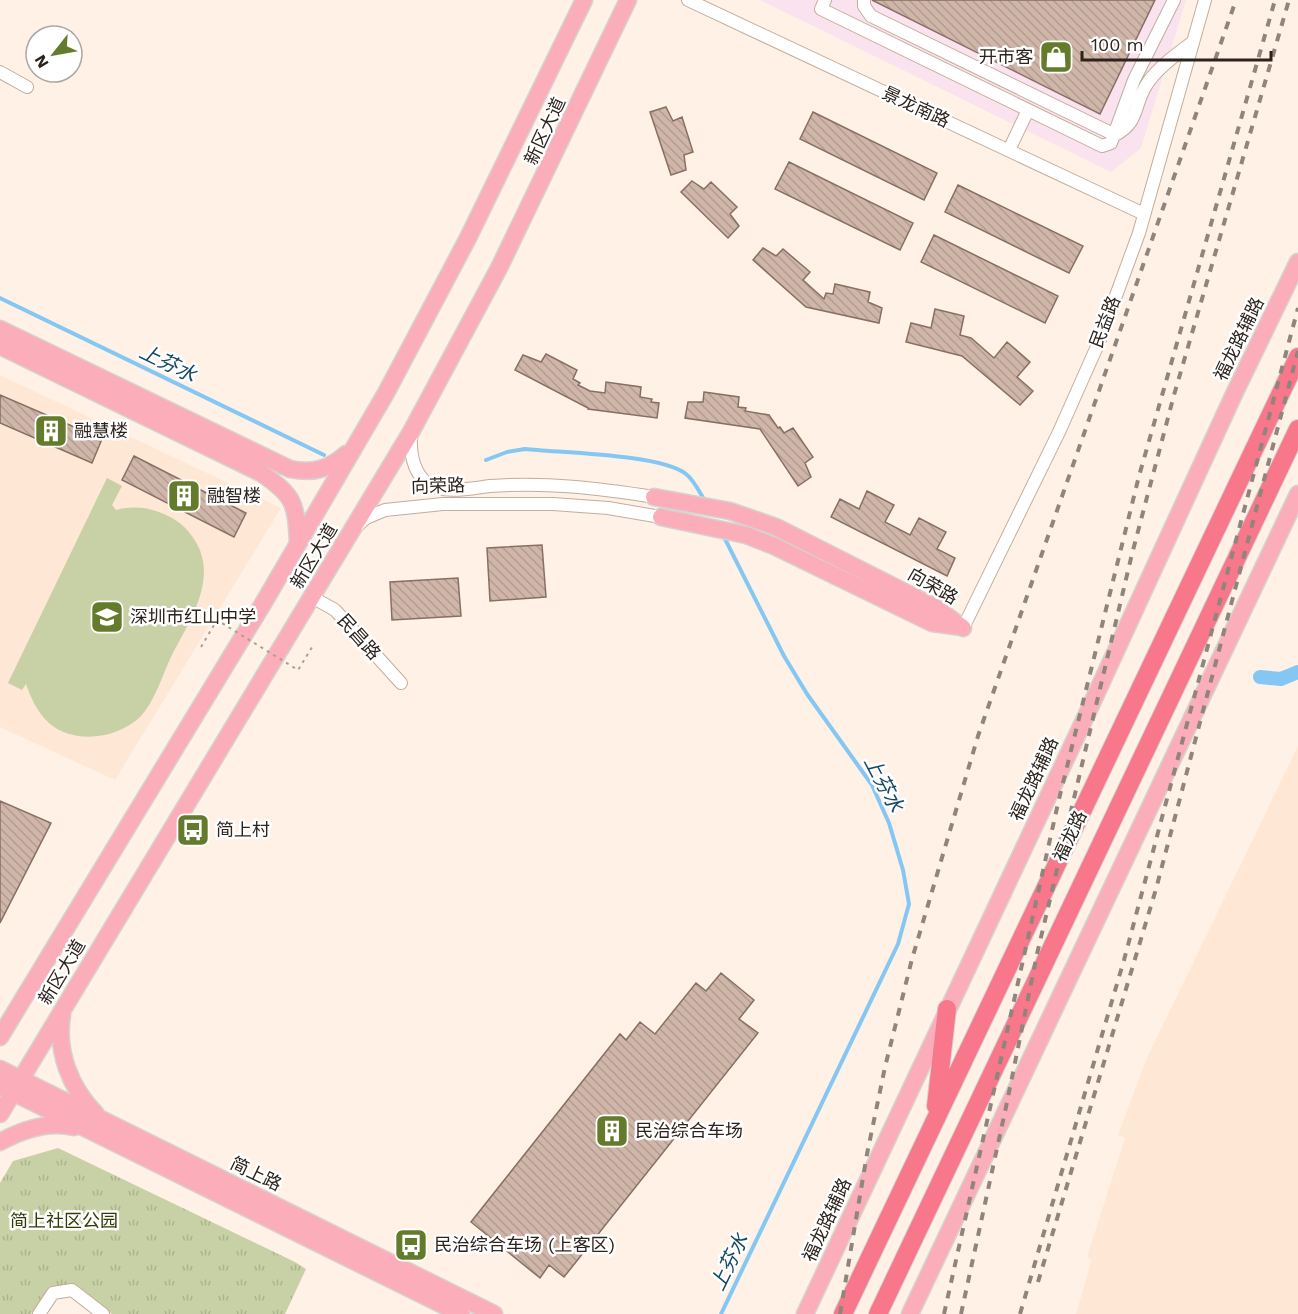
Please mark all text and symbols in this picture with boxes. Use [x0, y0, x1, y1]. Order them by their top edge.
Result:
north arrow [24, 24, 84, 84]
scale bar [1082, 24, 1271, 62]
text: 100 m [1091, 34, 1144, 55]
shop icon: 开市客 [1038, 39, 1074, 75]
place label: 开市客 [979, 46, 1033, 67]
text: N [30, 51, 53, 71]
street label: 景龙南路 [879, 82, 953, 131]
street label: 新区大道 [520, 94, 569, 168]
street label: 民益路 [1085, 293, 1124, 351]
street label: 福龙路辅路 [1209, 294, 1268, 384]
water label: 上芬水 [136, 339, 201, 387]
building icon: 融慧楼 [33, 413, 69, 449]
place label: 融慧楼 [74, 420, 128, 441]
street label: 向荣路 [411, 474, 465, 497]
building icon: 融智楼 [166, 478, 202, 514]
place label: 融智楼 [207, 485, 261, 506]
street label: 新区大道 [286, 519, 341, 592]
street label: 向荣路 [905, 563, 962, 608]
school or university icon: 深圳市红山中学 [89, 599, 125, 635]
place label: 深圳市红山中学 [130, 606, 256, 627]
street label: 民昌路 [334, 610, 385, 664]
street label: 福龙路辅路 [1005, 734, 1062, 824]
water label: 上芬水 [859, 752, 909, 817]
street label: 福龙路 [1049, 807, 1090, 865]
bus stop icon: 简上村 [175, 812, 211, 848]
place label: 简上村 [216, 819, 270, 840]
street label: 新区大道 [34, 935, 89, 1008]
building icon: 民治综合车场 [594, 1113, 630, 1149]
place label: 民治综合车场 [635, 1120, 743, 1141]
street label: 简上路 [227, 1152, 285, 1195]
street label: 福龙路辅路 [798, 1175, 855, 1265]
park label: 简上社区公园 [10, 1210, 118, 1231]
bus stop icon: 民治综合车场 (上客区) [393, 1227, 429, 1263]
water label: 上芬水 [705, 1229, 753, 1294]
place label: 民治综合车场 (上客区) [434, 1234, 615, 1255]

